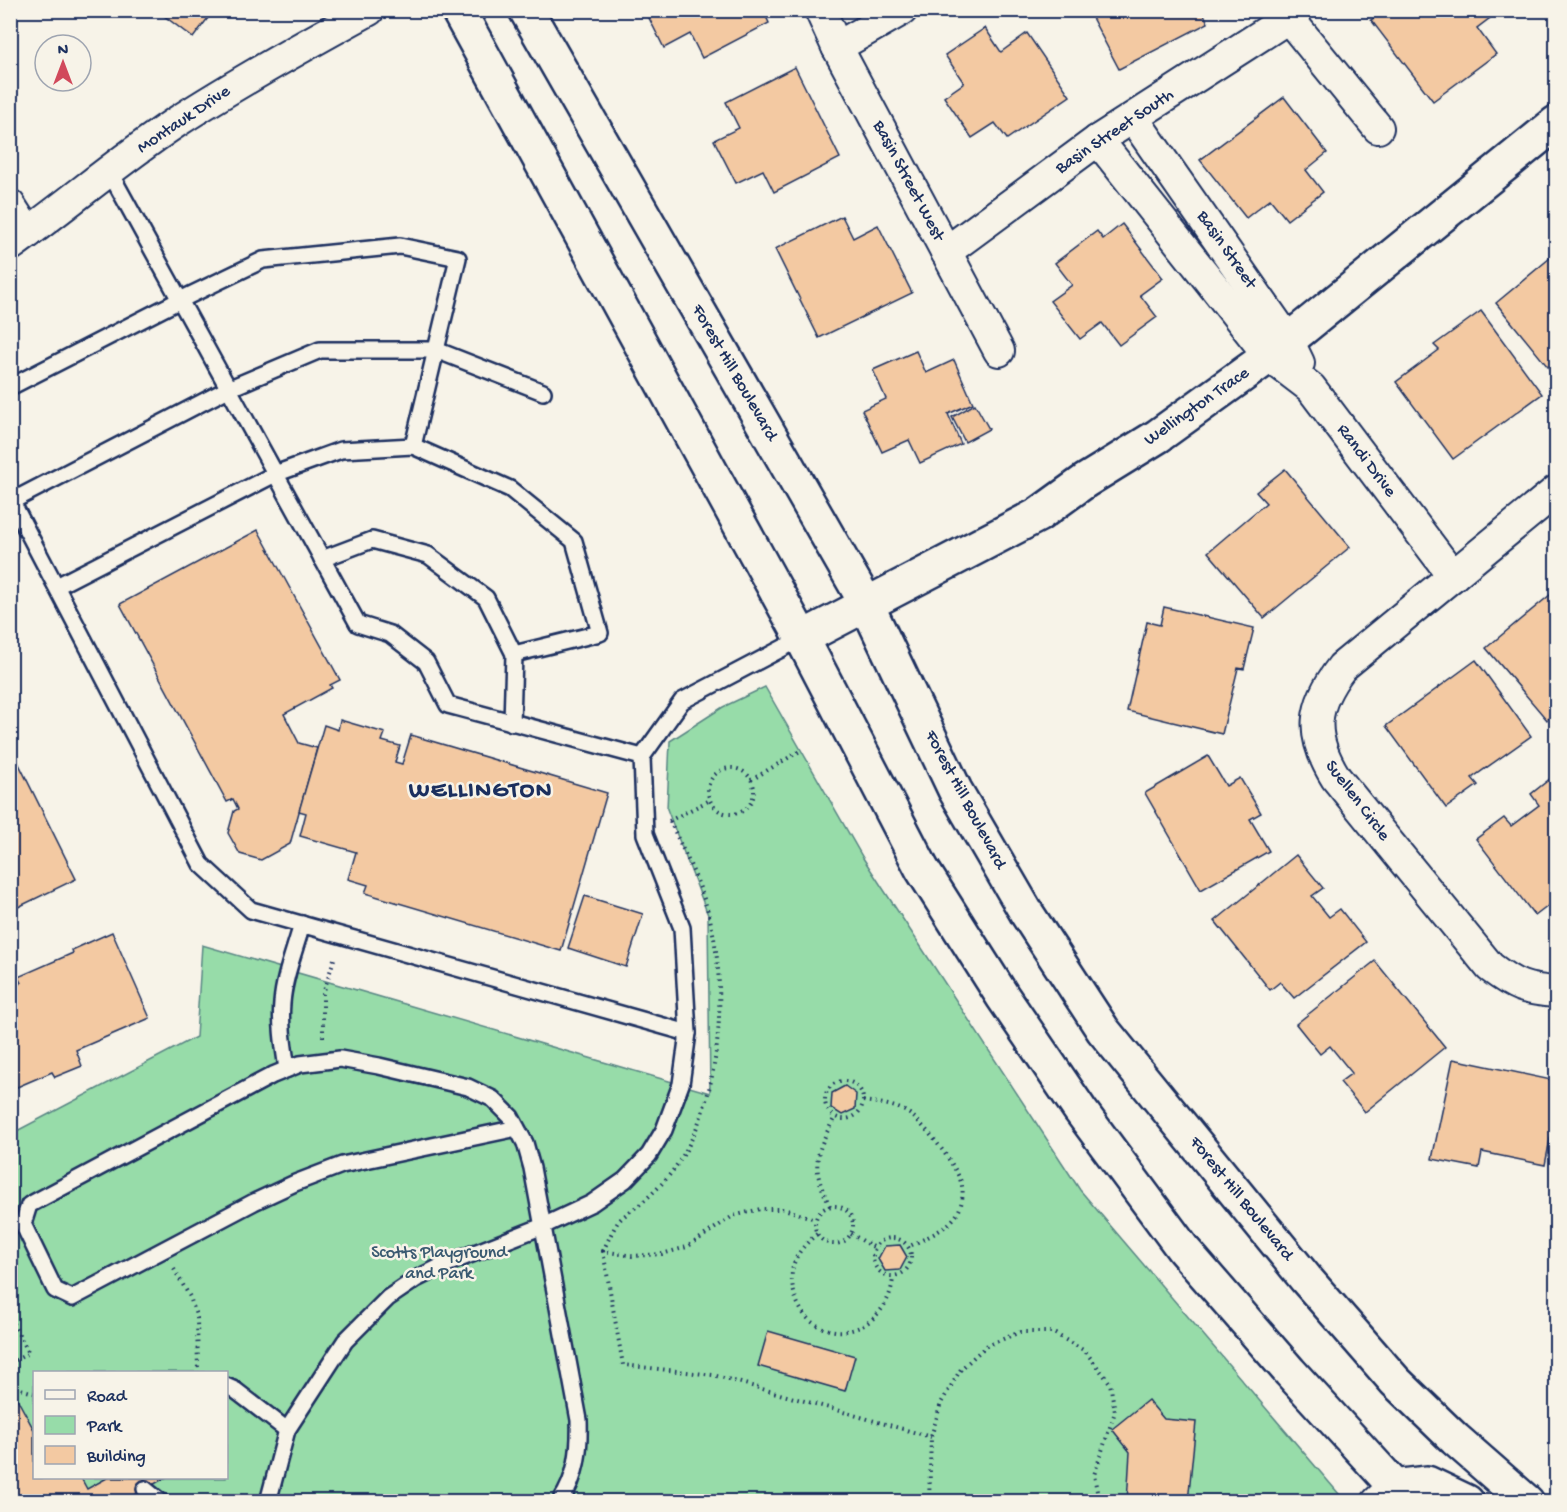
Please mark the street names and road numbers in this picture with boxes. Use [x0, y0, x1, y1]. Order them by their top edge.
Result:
street label: Montauk Drive [133, 81, 235, 159]
street label: Basin Street South [1051, 85, 1178, 180]
street label: Basin Street West [867, 116, 949, 246]
street label: Basin Street [1191, 206, 1262, 294]
street label: Forest Hill Boulevard [686, 300, 782, 446]
street label: Wellington Trace [1140, 363, 1254, 451]
street label: Randi Drive [1332, 420, 1401, 502]
street label: Forest Hill Boulevard [919, 726, 1011, 874]
street label: Suellen Circle [1320, 757, 1395, 846]
street label: Forest Hill Boulevard [1184, 1132, 1299, 1267]

